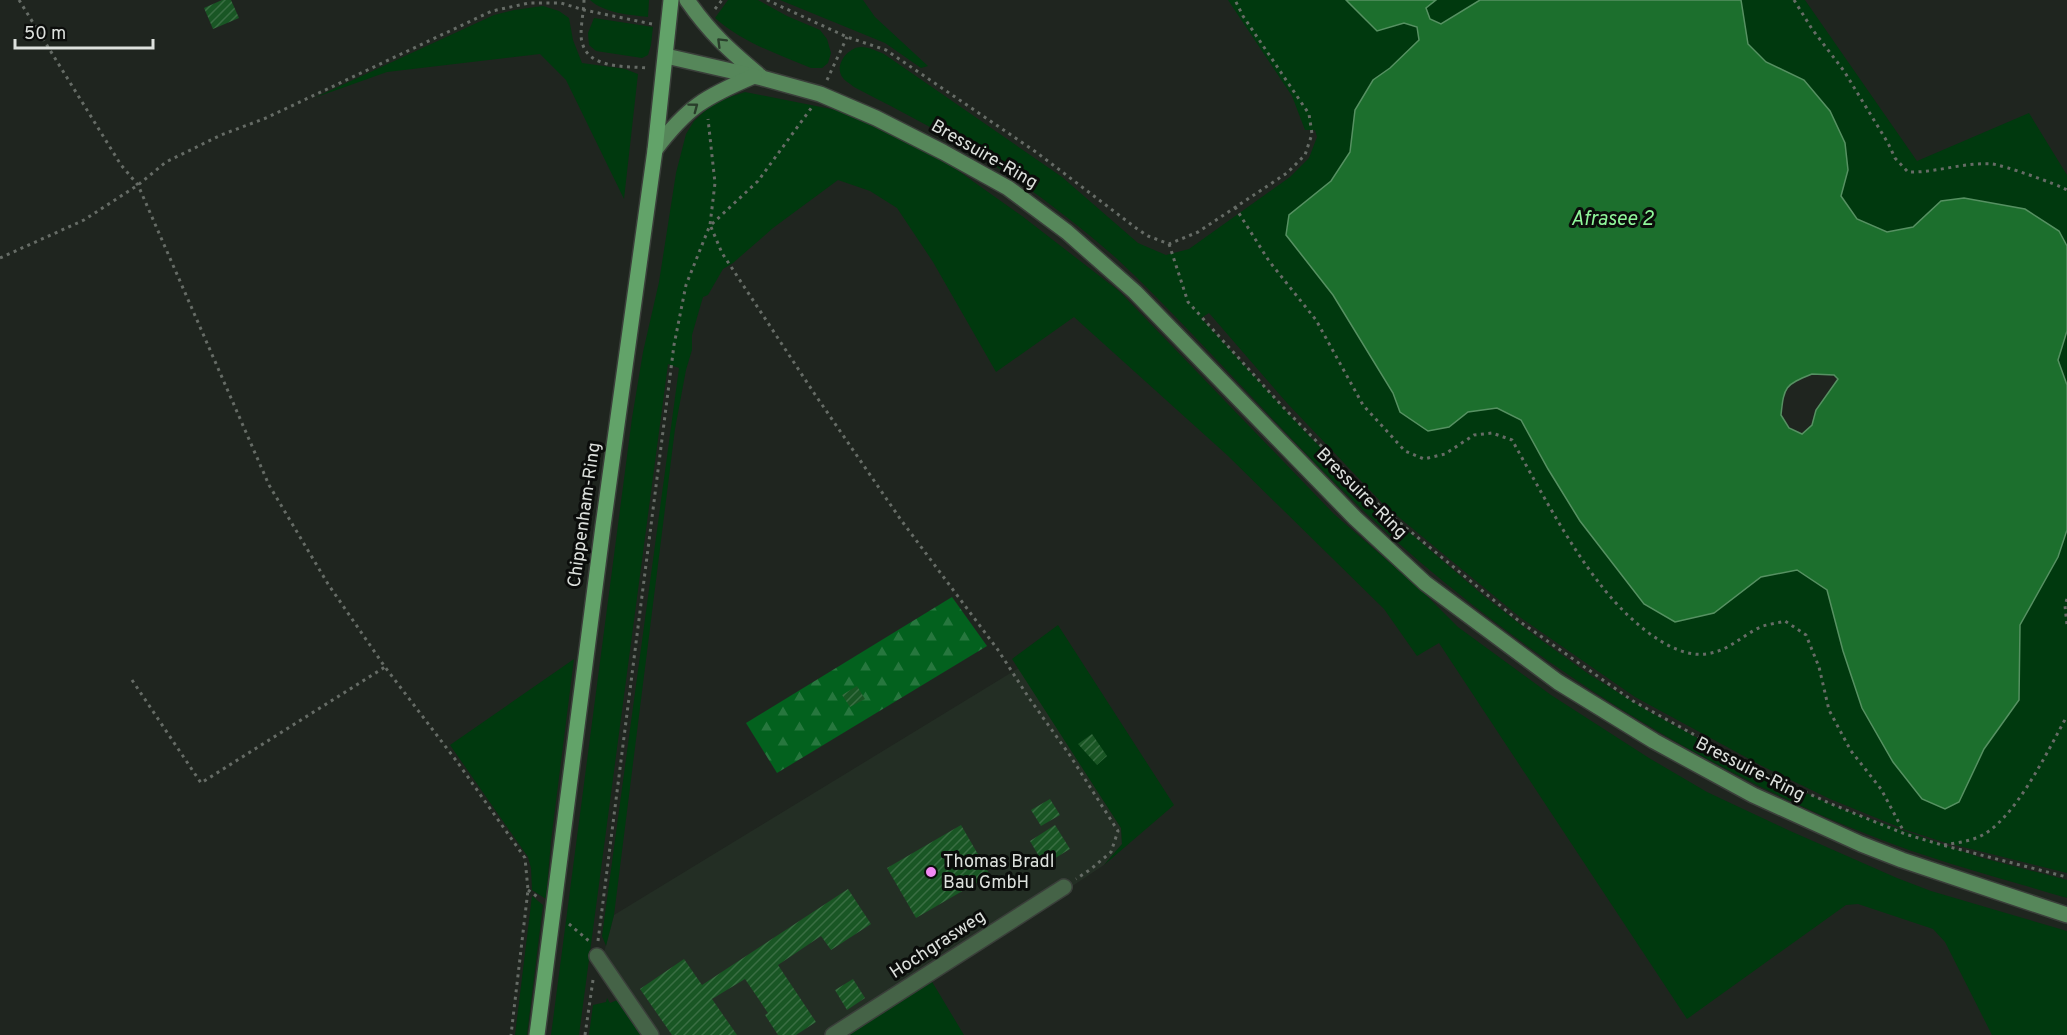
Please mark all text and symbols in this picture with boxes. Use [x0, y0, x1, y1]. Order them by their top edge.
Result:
scale bar [15, 12, 153, 50]
text: 50 m [24, 23, 66, 46]
one-way arrow [718, 39, 729, 50]
one-way arrow [687, 104, 698, 115]
street label: Bressuire-Ring [926, 115, 1042, 195]
water label: Afrasee 2 [1571, 207, 1655, 233]
street label: Chippenham-Ring [563, 441, 607, 589]
street label: Bressuire-Ring [1311, 444, 1411, 544]
street label: Bressuire-Ring [1691, 733, 1809, 807]
place label: Thomas Bradl Bau GmbH [943, 851, 1054, 895]
marker: Thomas Bradl Bau GmbH [924, 865, 938, 879]
street label: Hochgrasweg [886, 905, 990, 985]

